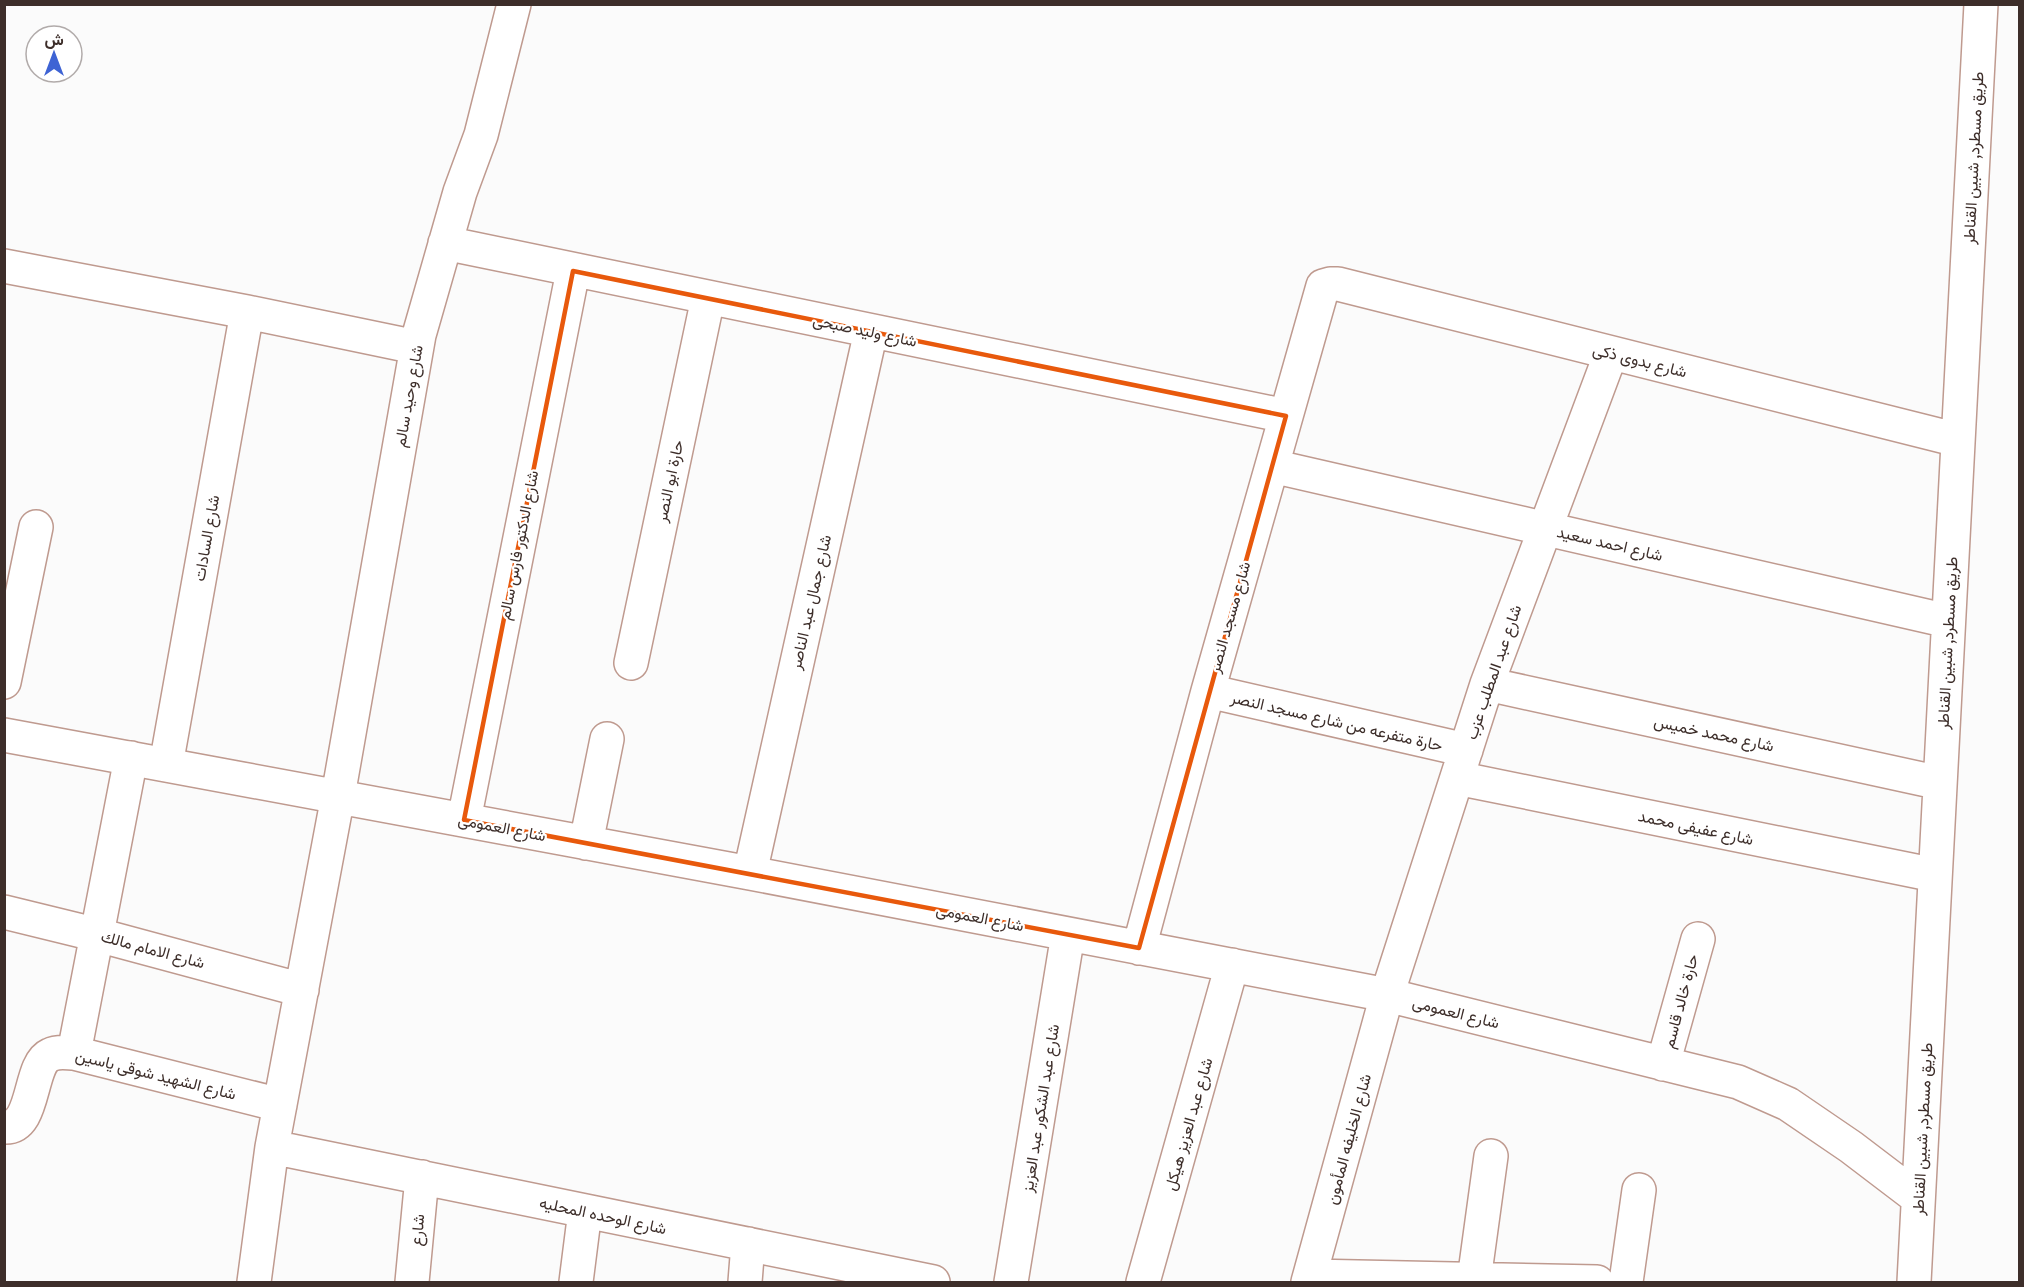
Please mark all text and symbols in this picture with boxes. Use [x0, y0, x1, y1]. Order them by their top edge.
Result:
north arrow [24, 24, 84, 84]
text: ش [44, 29, 64, 49]
street label: طريق مسطرد, شبين القناطر [1958, 71, 1989, 246]
street label: شارع وليد صبحى [811, 309, 919, 353]
street label: شارع بدوى ذكى [1590, 339, 1689, 383]
street label: شارع وحيد سالم [389, 343, 429, 449]
street label: حارة ابو النصر [650, 438, 688, 525]
street label: شارع الدكتور فارس سالم [494, 469, 544, 622]
street label: شارع السادات [189, 493, 225, 583]
street label: شارع احمد سعيد [1555, 521, 1665, 567]
street label: شارع جمال عبد الناصر [785, 533, 837, 673]
street label: طريق مسطرد, شبين القناطر [1932, 556, 1963, 731]
street label: شارع مسجد النصر [1203, 559, 1256, 676]
street label: شارع عبد المطلب عزب [1461, 602, 1527, 743]
street label: حارة متفرعه من شارع مسجد النصر [1228, 687, 1445, 757]
street label: شارع محمد خميس [1652, 710, 1776, 757]
street label: شارع عفيفى محمد [1636, 805, 1755, 851]
street label: شارع العمومى [456, 809, 548, 847]
street label: شارع العمومى [934, 899, 1026, 937]
street label: شارع الامام مالك [98, 926, 207, 974]
street label: حارة خالد قاسم [1658, 952, 1703, 1050]
street label: شارع العمومى [1410, 992, 1502, 1034]
street label: شارع عبد الشكور عبد العزيز [1017, 1022, 1065, 1195]
street label: طريق مسطرد, شبين القناطر [1907, 1042, 1938, 1217]
street label: شارع الشهيد شوقى ياسين [73, 1044, 238, 1106]
street label: شارع عبد العزيز هيكل [1159, 1055, 1218, 1193]
street label: شارع الخليفه المأمون [1321, 1072, 1377, 1207]
street label: شارع الوحده المحليه [537, 1192, 668, 1240]
street label: شارع [406, 1213, 430, 1247]

